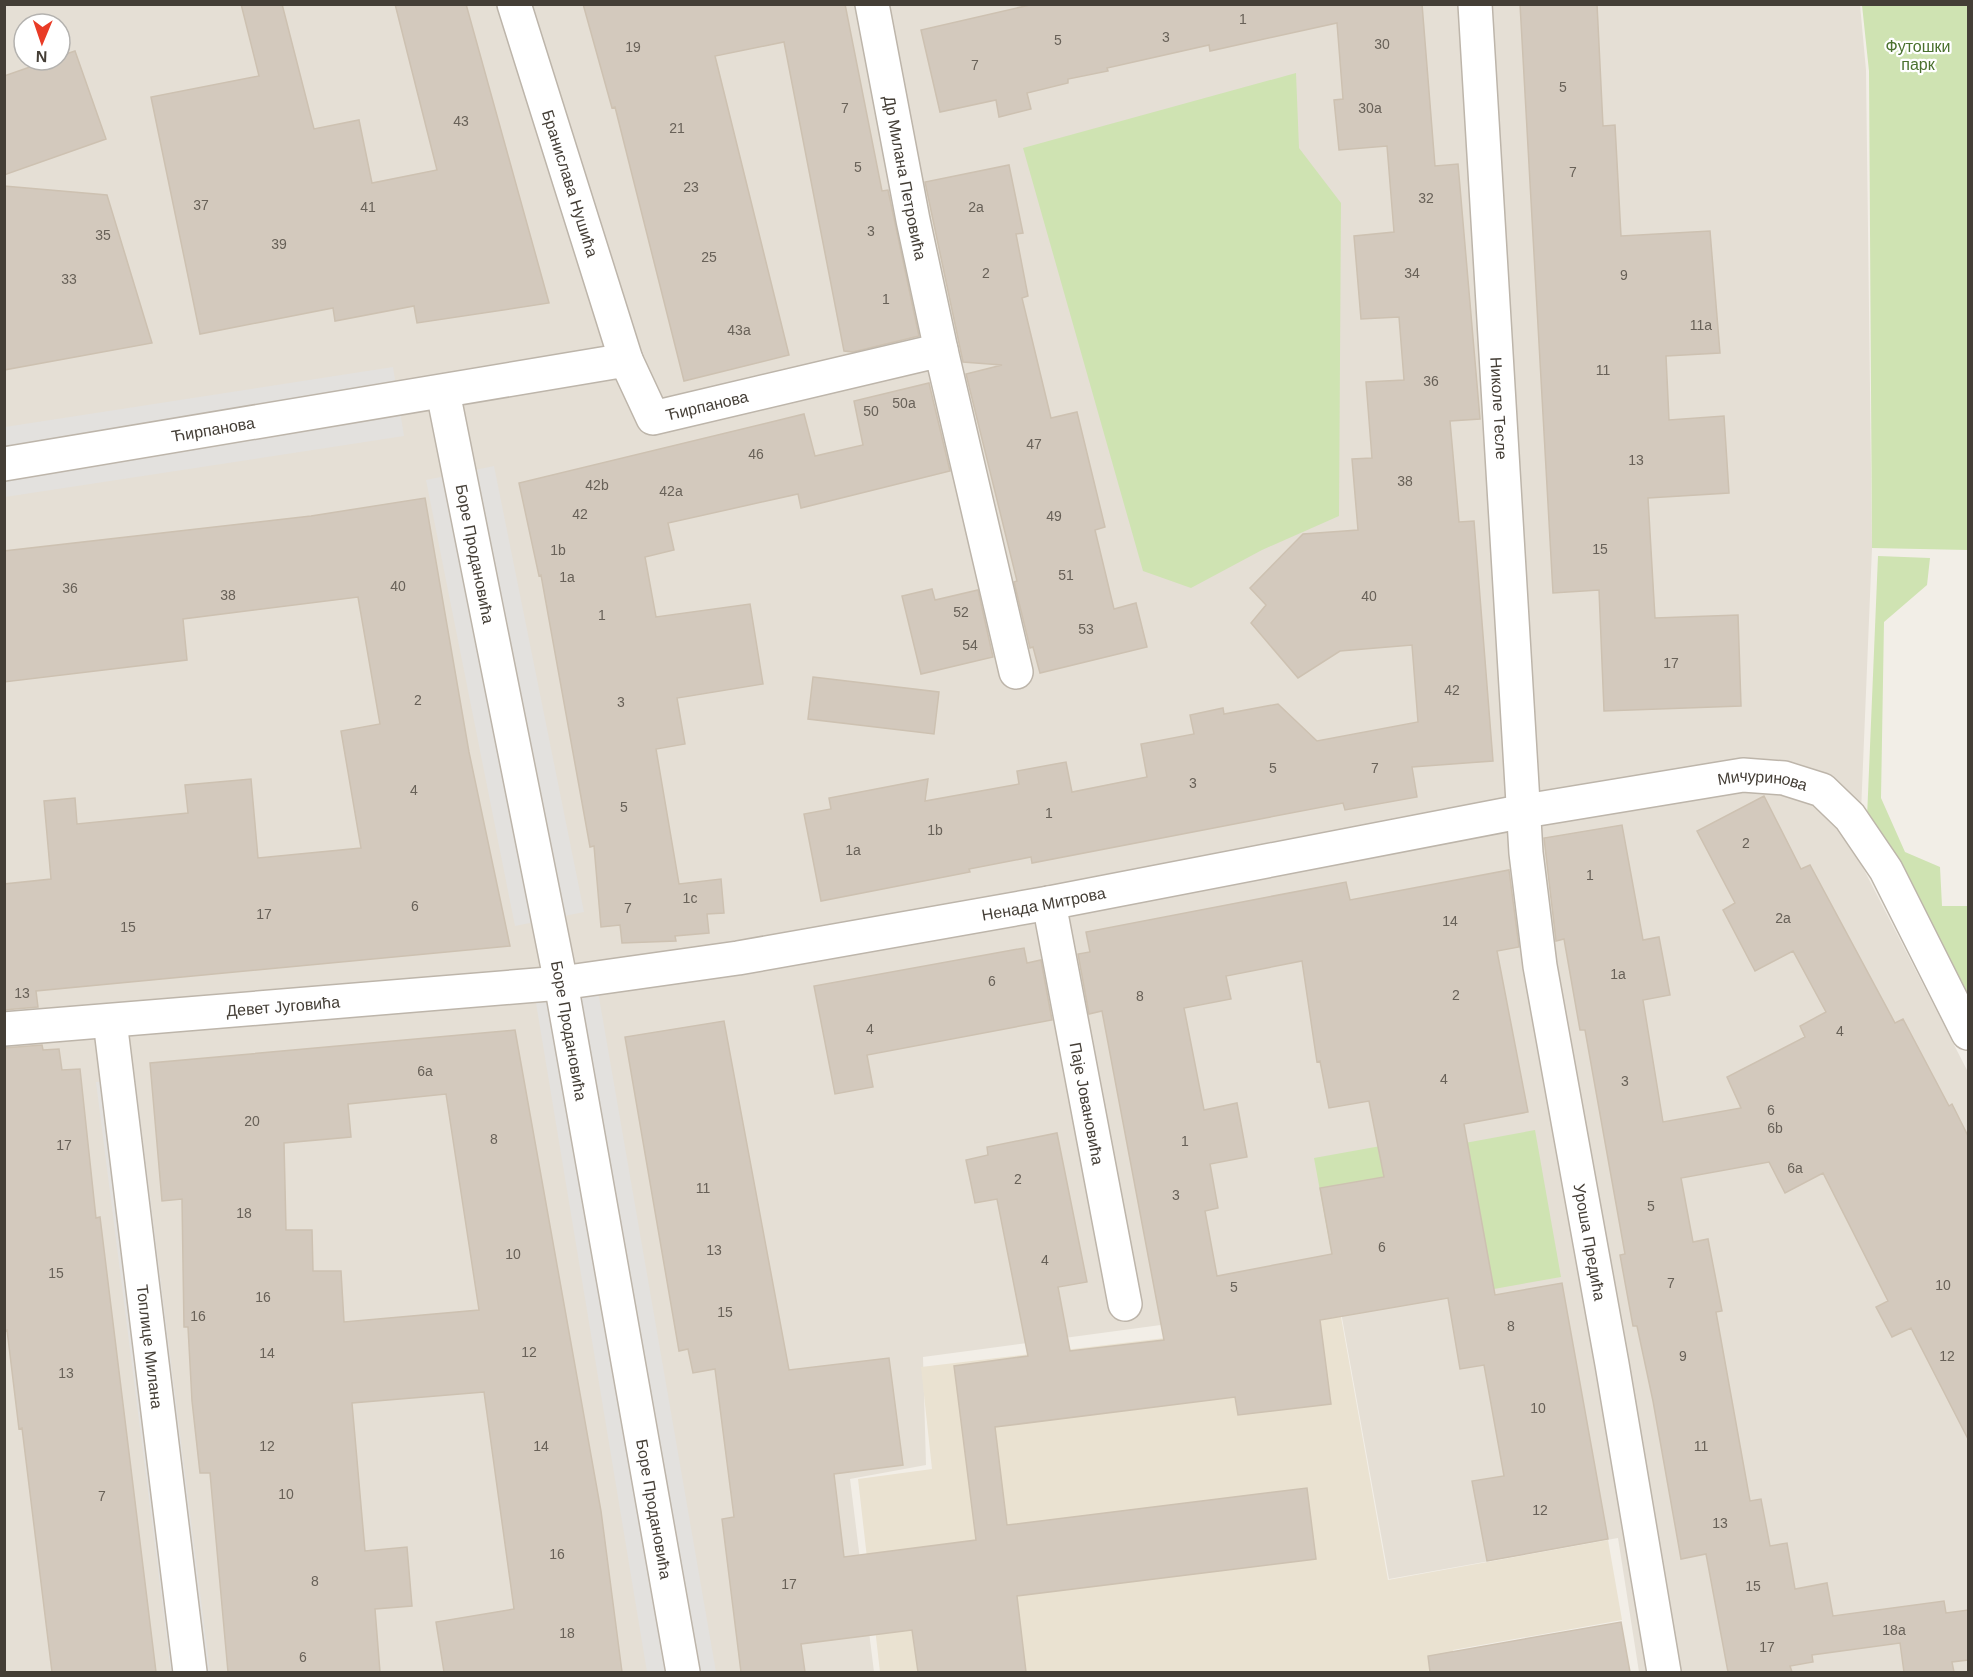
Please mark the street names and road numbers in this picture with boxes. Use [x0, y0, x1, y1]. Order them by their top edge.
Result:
street label: Др Милана Петровића [881, 94, 930, 262]
street label: Бранислава Нушића [539, 108, 602, 259]
street label: Николе Тесле [1488, 356, 1511, 460]
street label: Ћирпанова [664, 387, 750, 423]
street label: Ћирпанова [170, 414, 256, 444]
street label: Боре Продановића [453, 483, 498, 625]
street label: Мичуринова [1716, 766, 1810, 793]
street label: Ненада Митрова [980, 884, 1107, 923]
street label: Боре Продановића [548, 959, 590, 1102]
street label: Девет Југовића [226, 993, 341, 1019]
street label: Паје Јовановића [1067, 1041, 1107, 1166]
street label: Уроша Предића [1571, 1182, 1609, 1302]
street label: Топлице Милана [134, 1283, 166, 1410]
street label: Боре Продановића [633, 1438, 675, 1581]

